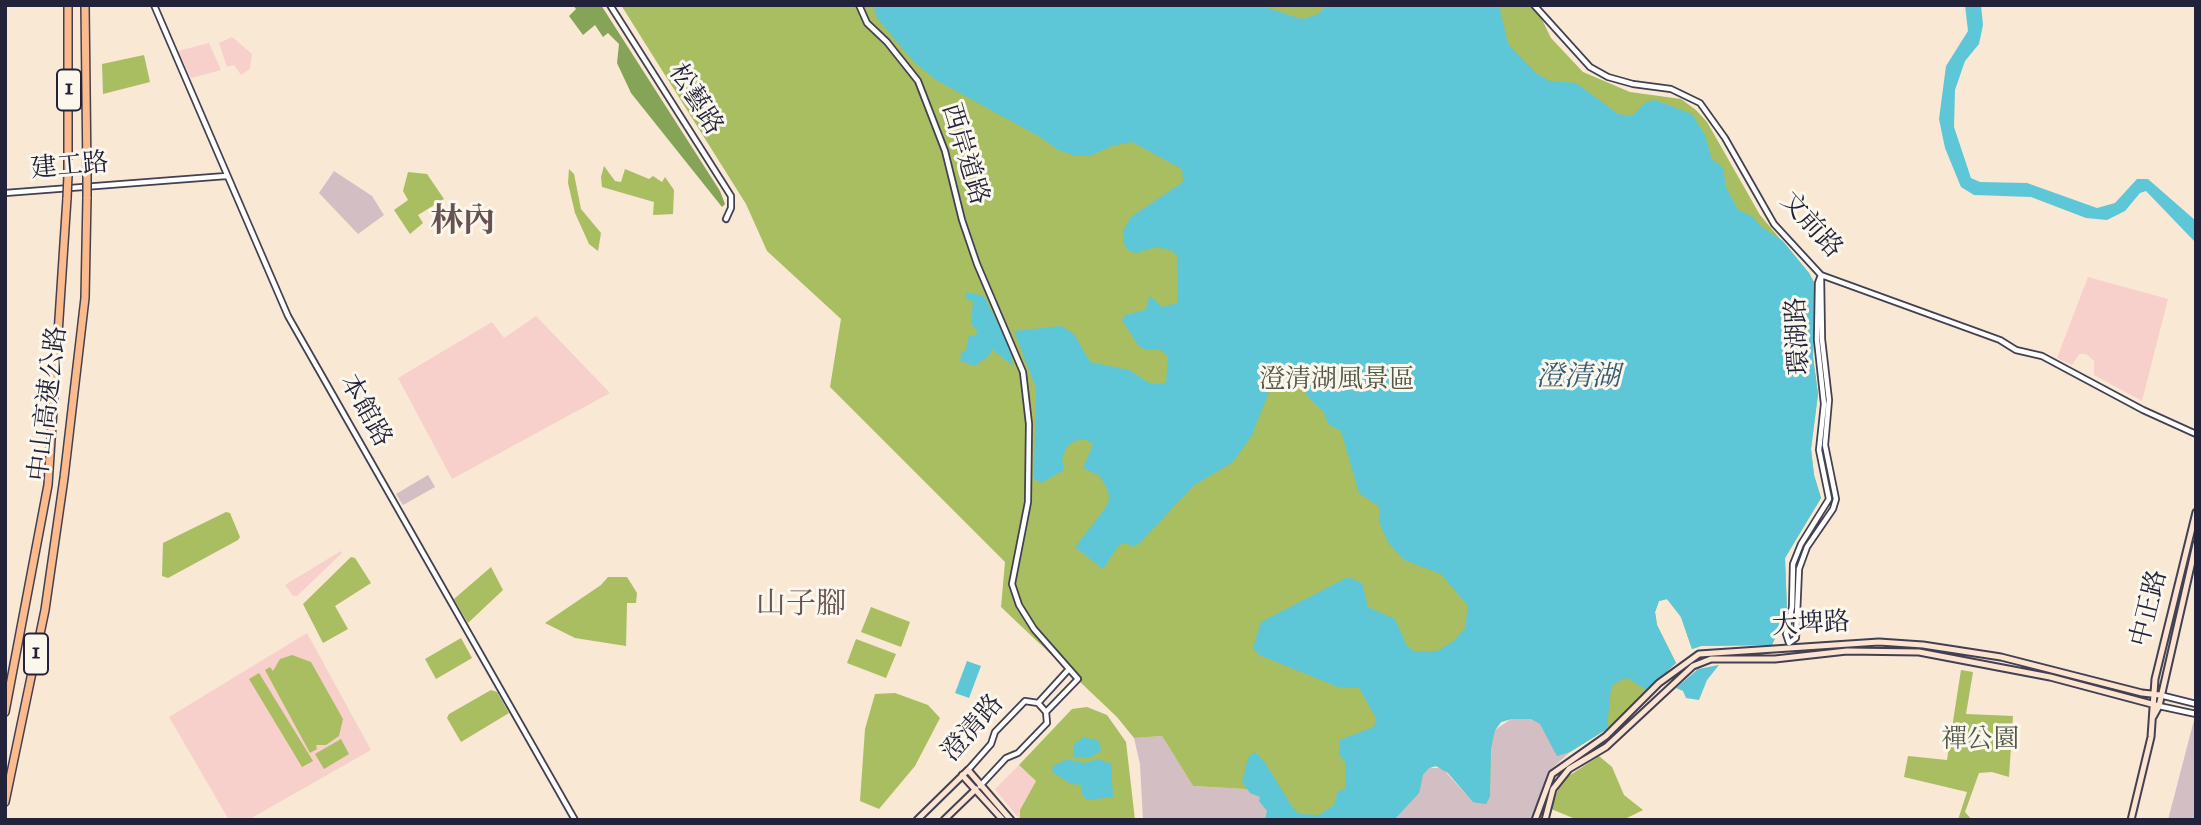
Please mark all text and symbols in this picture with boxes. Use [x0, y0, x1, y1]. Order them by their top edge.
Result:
street label: 松藝路 [659, 60, 727, 142]
road number: 1 [57, 70, 81, 110]
street label: 西岸道路 [932, 101, 992, 209]
street label: 建工路 [30, 150, 110, 188]
street label: 文前路 [1771, 188, 1847, 266]
district label: 林內 [430, 205, 496, 245]
street label: 環湖路 [1783, 296, 1819, 376]
street label: 中山高速公路 [26, 325, 76, 483]
water label: 澄清湖 [1536, 363, 1620, 397]
park label: 澄清湖風景區 [1259, 367, 1415, 399]
street label: 本館路 [330, 370, 396, 454]
street label: 中正路 [2127, 567, 2177, 651]
district label: 山子腳 [756, 590, 846, 626]
street label: 大埤路 [1771, 609, 1851, 645]
road number: 1 [24, 634, 48, 674]
street label: 澄清路 [938, 690, 1012, 770]
park label: 禪公園 [1941, 727, 2019, 759]

